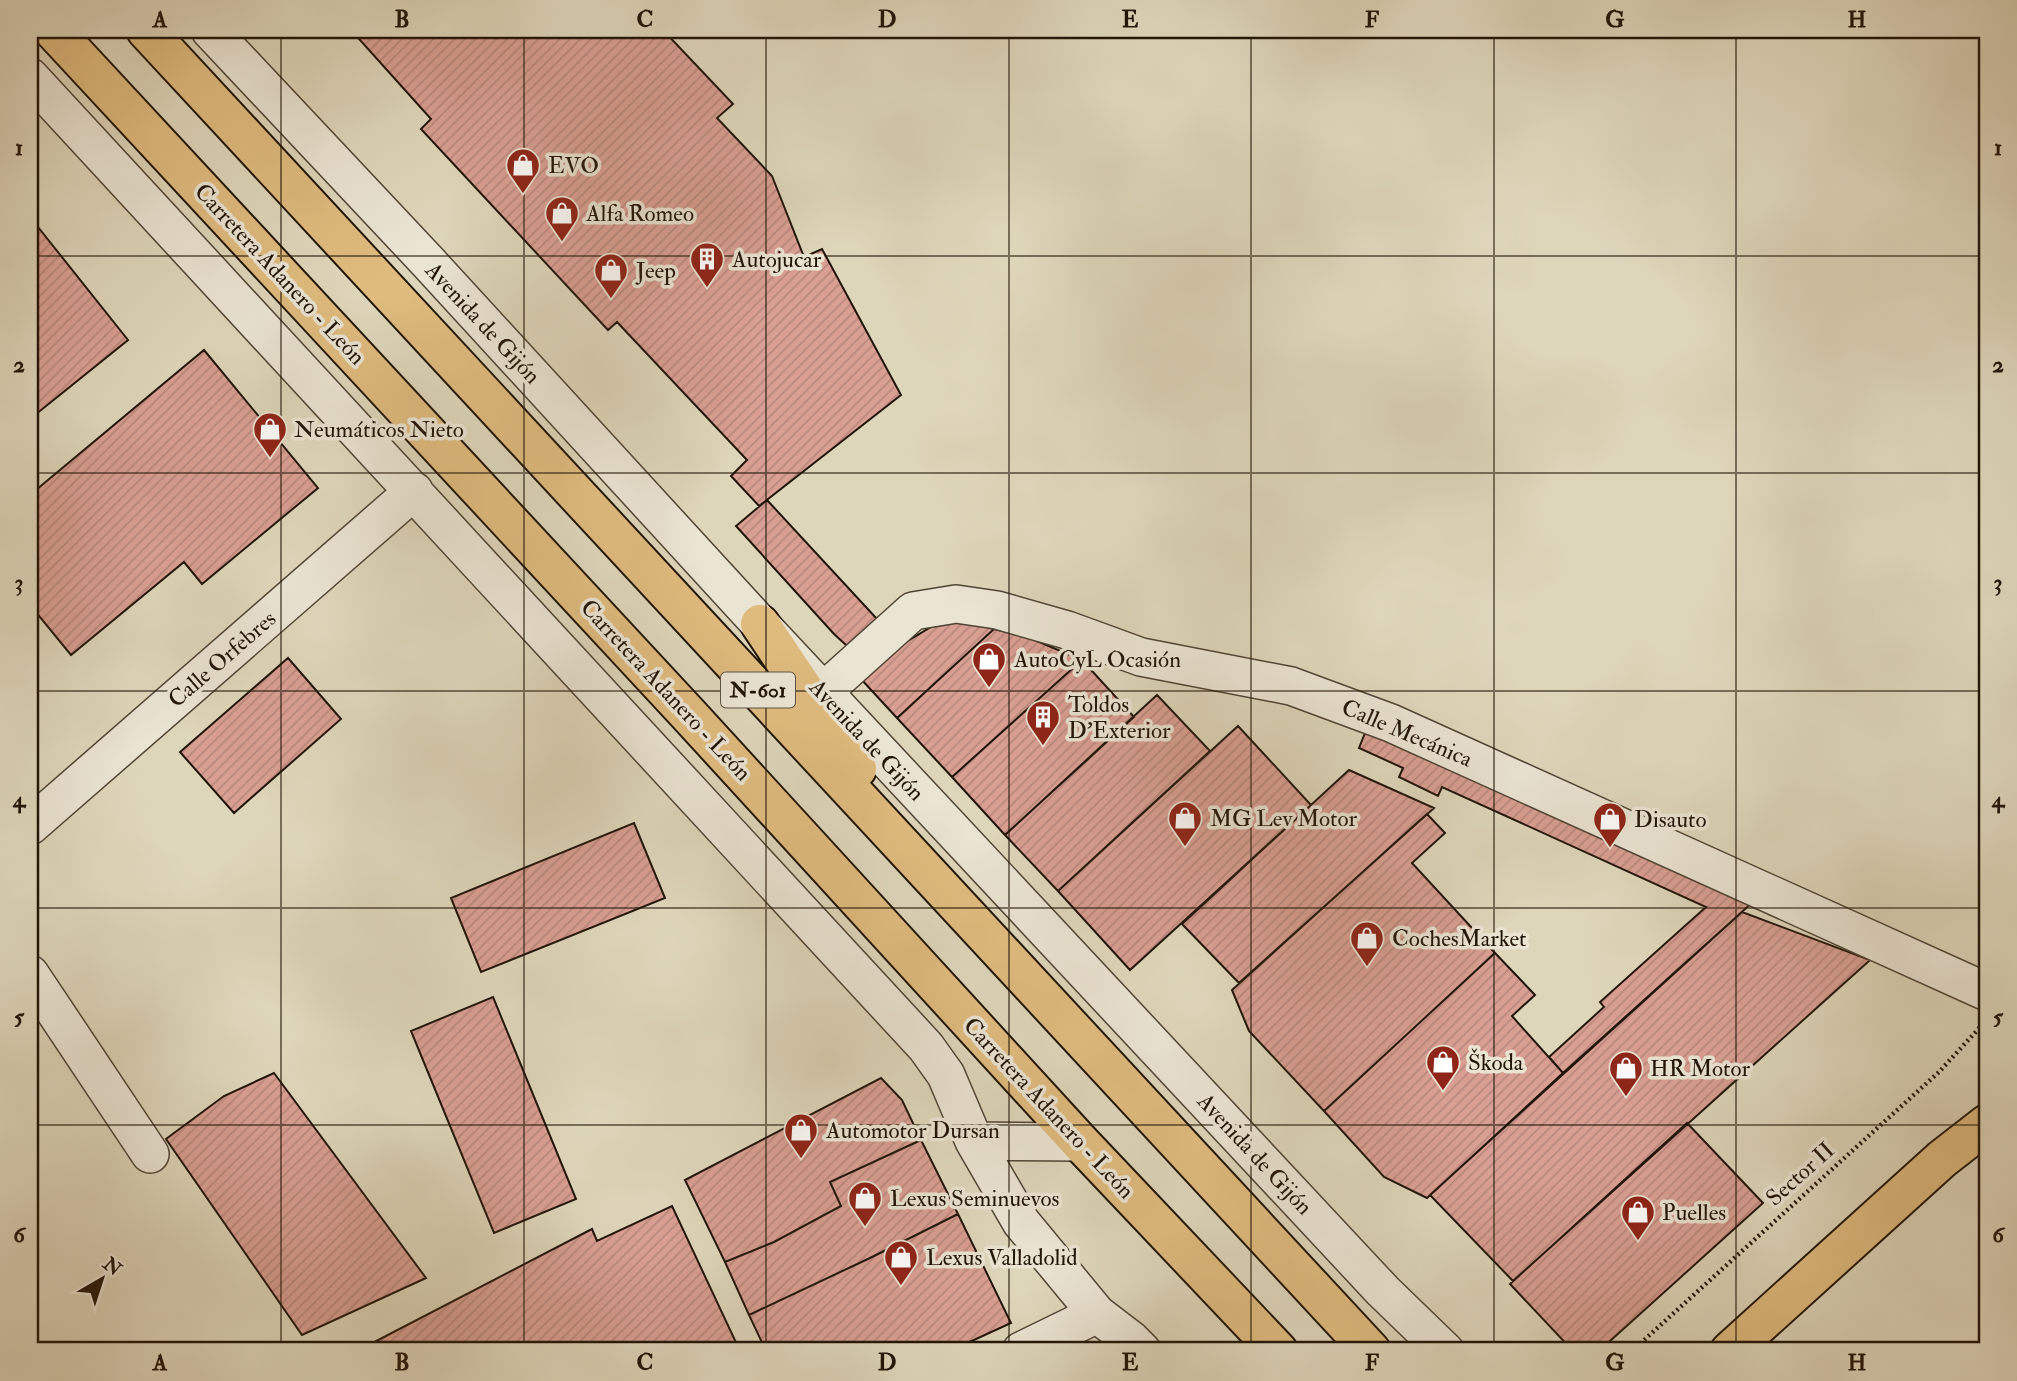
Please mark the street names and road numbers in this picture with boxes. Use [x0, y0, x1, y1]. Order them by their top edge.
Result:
street label: Carretera Adanero - León [188, 177, 372, 371]
street label: Avenida de Gijón [418, 255, 547, 390]
street label: Carretera Adanero - León [574, 593, 758, 787]
street label: Calle Orfebres [162, 604, 282, 714]
road number: N-601 [721, 672, 795, 708]
street label: Avenida de Gijón [802, 672, 931, 807]
street label: Calle Mecánica [1337, 692, 1477, 774]
street label: Carretera Adanero - León [957, 1011, 1141, 1205]
street label: Avenida de Gijón [1190, 1086, 1319, 1221]
street label: Sector II [1760, 1136, 1840, 1212]

